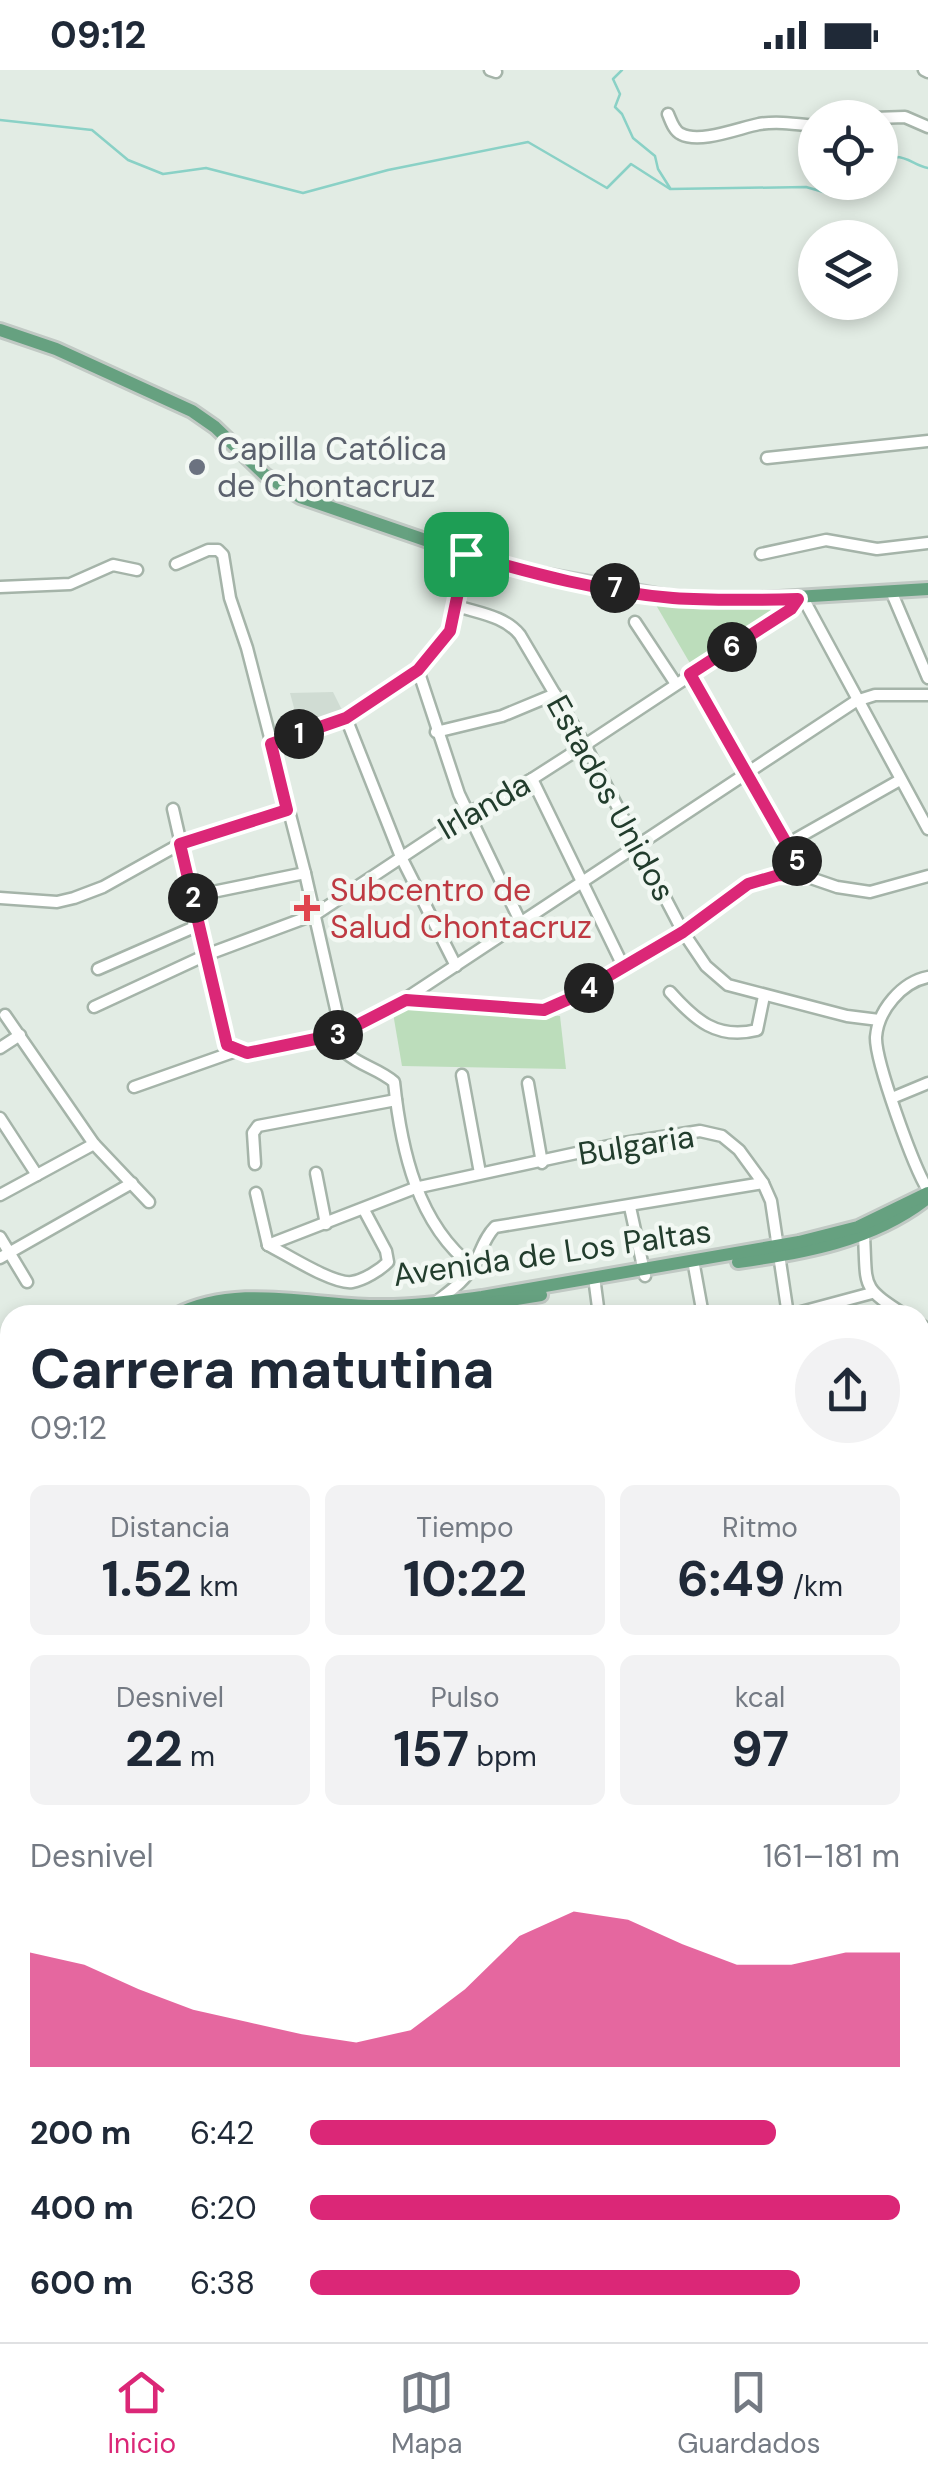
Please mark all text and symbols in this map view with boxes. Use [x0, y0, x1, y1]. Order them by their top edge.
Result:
text: 09:12 [50, 10, 146, 60]
map controls [798, 100, 898, 320]
button: locate [798, 100, 898, 200]
button: layers [798, 220, 898, 320]
place label: Capilla Católica de Chontacruz [217, 428, 447, 507]
marker: Capilla Católica de Chontacruz [186, 456, 208, 478]
pin [424, 512, 509, 597]
icon: arrive [439, 527, 494, 582]
pin: 7 [590, 563, 640, 613]
text: 7 [607, 569, 623, 606]
pin: 6 [707, 622, 757, 672]
text: 6 [723, 628, 741, 665]
street label: Estados Unidos [537, 688, 685, 908]
pin: 1 [274, 709, 324, 759]
text: 1 [294, 715, 304, 752]
street label: Irlanda [430, 763, 538, 849]
pin: 5 [772, 836, 822, 886]
text: 5 [788, 842, 806, 879]
place label: Subcentro de Salud Chontacruz [330, 869, 592, 948]
pin: 2 [168, 873, 218, 923]
text: 2 [185, 879, 201, 916]
marker: Subcentro de Salud Chontacruz [294, 895, 320, 921]
pin: 4 [564, 963, 614, 1013]
text: 4 [580, 969, 598, 1006]
pin: 3 [313, 1010, 363, 1060]
text: 3 [330, 1016, 346, 1053]
street label: Bulgaria [575, 1115, 697, 1175]
street label: Avenida de Los Paltas [390, 1210, 714, 1296]
text: Carrera matutina [30, 1333, 495, 1405]
button: share [795, 1338, 900, 1443]
text: 09:12 [30, 1407, 107, 1449]
text: Distancia [110, 1509, 230, 1546]
text: Tiempo [416, 1509, 514, 1546]
text: Ritmo [722, 1509, 798, 1546]
text: 1.52 [102, 1546, 192, 1612]
text: 10:22 [403, 1546, 527, 1612]
text: 6:49 [677, 1546, 786, 1612]
text: km [192, 1568, 238, 1605]
text: /km [786, 1568, 843, 1605]
text: Desnivel [116, 1679, 224, 1716]
text: Pulso [430, 1679, 500, 1716]
text: kcal [735, 1679, 785, 1716]
text: 22 [125, 1716, 183, 1782]
text: 157 [393, 1716, 469, 1782]
text: 97 [731, 1716, 789, 1782]
text: m [183, 1738, 215, 1775]
text: bpm [469, 1738, 537, 1775]
text: Desnivel [30, 1835, 154, 1877]
text: 161–181 m [763, 1835, 900, 1877]
text: 200 m [30, 2112, 131, 2154]
text: 6:42 [190, 2112, 254, 2154]
text: 400 m [30, 2187, 134, 2229]
text: 6:20 [190, 2187, 257, 2229]
text: 600 m [30, 2262, 133, 2304]
text: 6:38 [190, 2262, 255, 2304]
tab: Inicio [107, 2365, 176, 2462]
tab: Mapa [391, 2365, 462, 2462]
tab: Guardados [677, 2365, 821, 2462]

